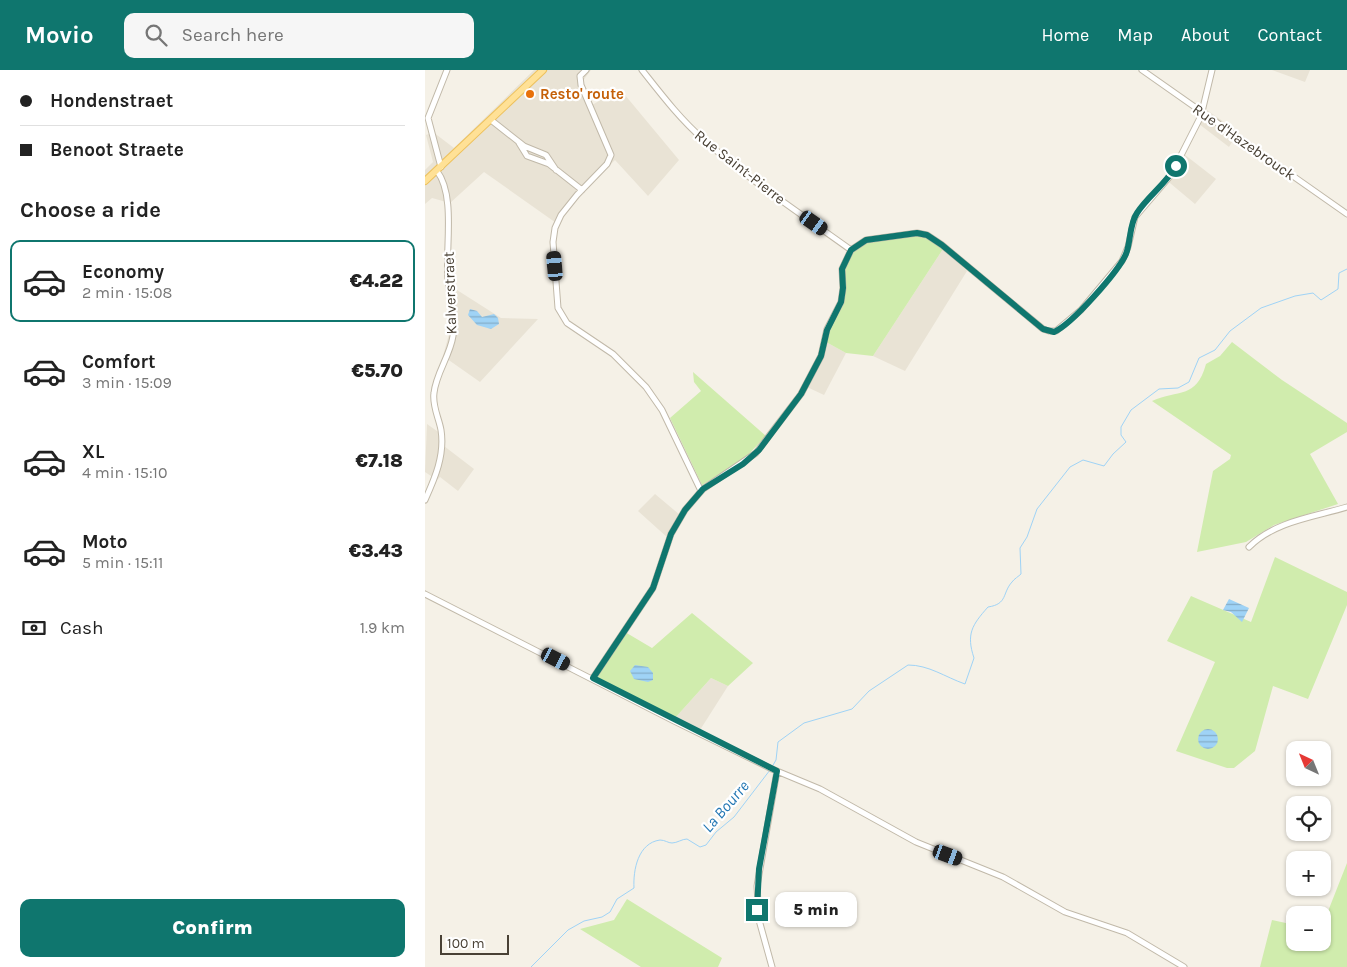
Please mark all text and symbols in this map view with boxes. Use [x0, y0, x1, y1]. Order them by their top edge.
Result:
search box [124, 13, 474, 58]
text: Movio [25, 21, 94, 49]
icon: search [142, 21, 170, 49]
text: Search here [182, 24, 284, 46]
text: Home [1041, 24, 1089, 46]
text: Map [1117, 24, 1153, 46]
text: About [1181, 24, 1230, 46]
text: Contact [1258, 24, 1322, 46]
place label: Resto' route [540, 85, 624, 103]
marker: Resto' route [524, 88, 536, 100]
text: Hondenstraet [50, 90, 173, 112]
street label: Rue d'Hazebrouck [1189, 100, 1299, 184]
street label: Rue Saint-Pierre [691, 126, 789, 208]
text: Benoot Straete [50, 139, 184, 161]
route start [1165, 155, 1187, 177]
text: Choose a ride [20, 197, 161, 223]
car [797, 208, 830, 238]
car [546, 250, 563, 282]
street label: Kalverstraet [440, 251, 460, 335]
icon: car [22, 259, 67, 304]
text: Economy [82, 261, 164, 283]
text: €4.22 [350, 270, 403, 292]
text: 2 min · 15:08 [82, 283, 172, 302]
icon: car [22, 349, 67, 394]
text: Comfort [82, 351, 156, 373]
text: €5.70 [352, 360, 403, 382]
text: 3 min · 15:09 [82, 373, 172, 392]
icon: car [22, 439, 67, 484]
text: XL [82, 441, 104, 463]
text: €7.18 [356, 450, 403, 472]
text: 4 min · 15:10 [82, 463, 167, 482]
icon: car [22, 529, 67, 574]
text: Moto [82, 531, 128, 553]
text: €3.43 [349, 540, 403, 562]
text: 5 min · 15:11 [82, 553, 163, 572]
icon: cash [20, 614, 48, 642]
text: Cash [60, 617, 104, 639]
text: 1.9 km [360, 618, 405, 637]
car [539, 646, 572, 672]
north arrow [1286, 741, 1331, 786]
map controls [1286, 741, 1331, 951]
water label: La Bourre [698, 776, 753, 836]
button: locate [1286, 796, 1331, 841]
car [931, 843, 964, 867]
button: + [1286, 851, 1331, 896]
callout: 5 min [775, 892, 857, 928]
button: Confirm [20, 899, 405, 957]
route end [746, 899, 768, 921]
text: 5 min [793, 900, 839, 919]
button: − [1286, 906, 1331, 951]
scale bar [440, 932, 509, 955]
text: 100 m [447, 935, 485, 952]

